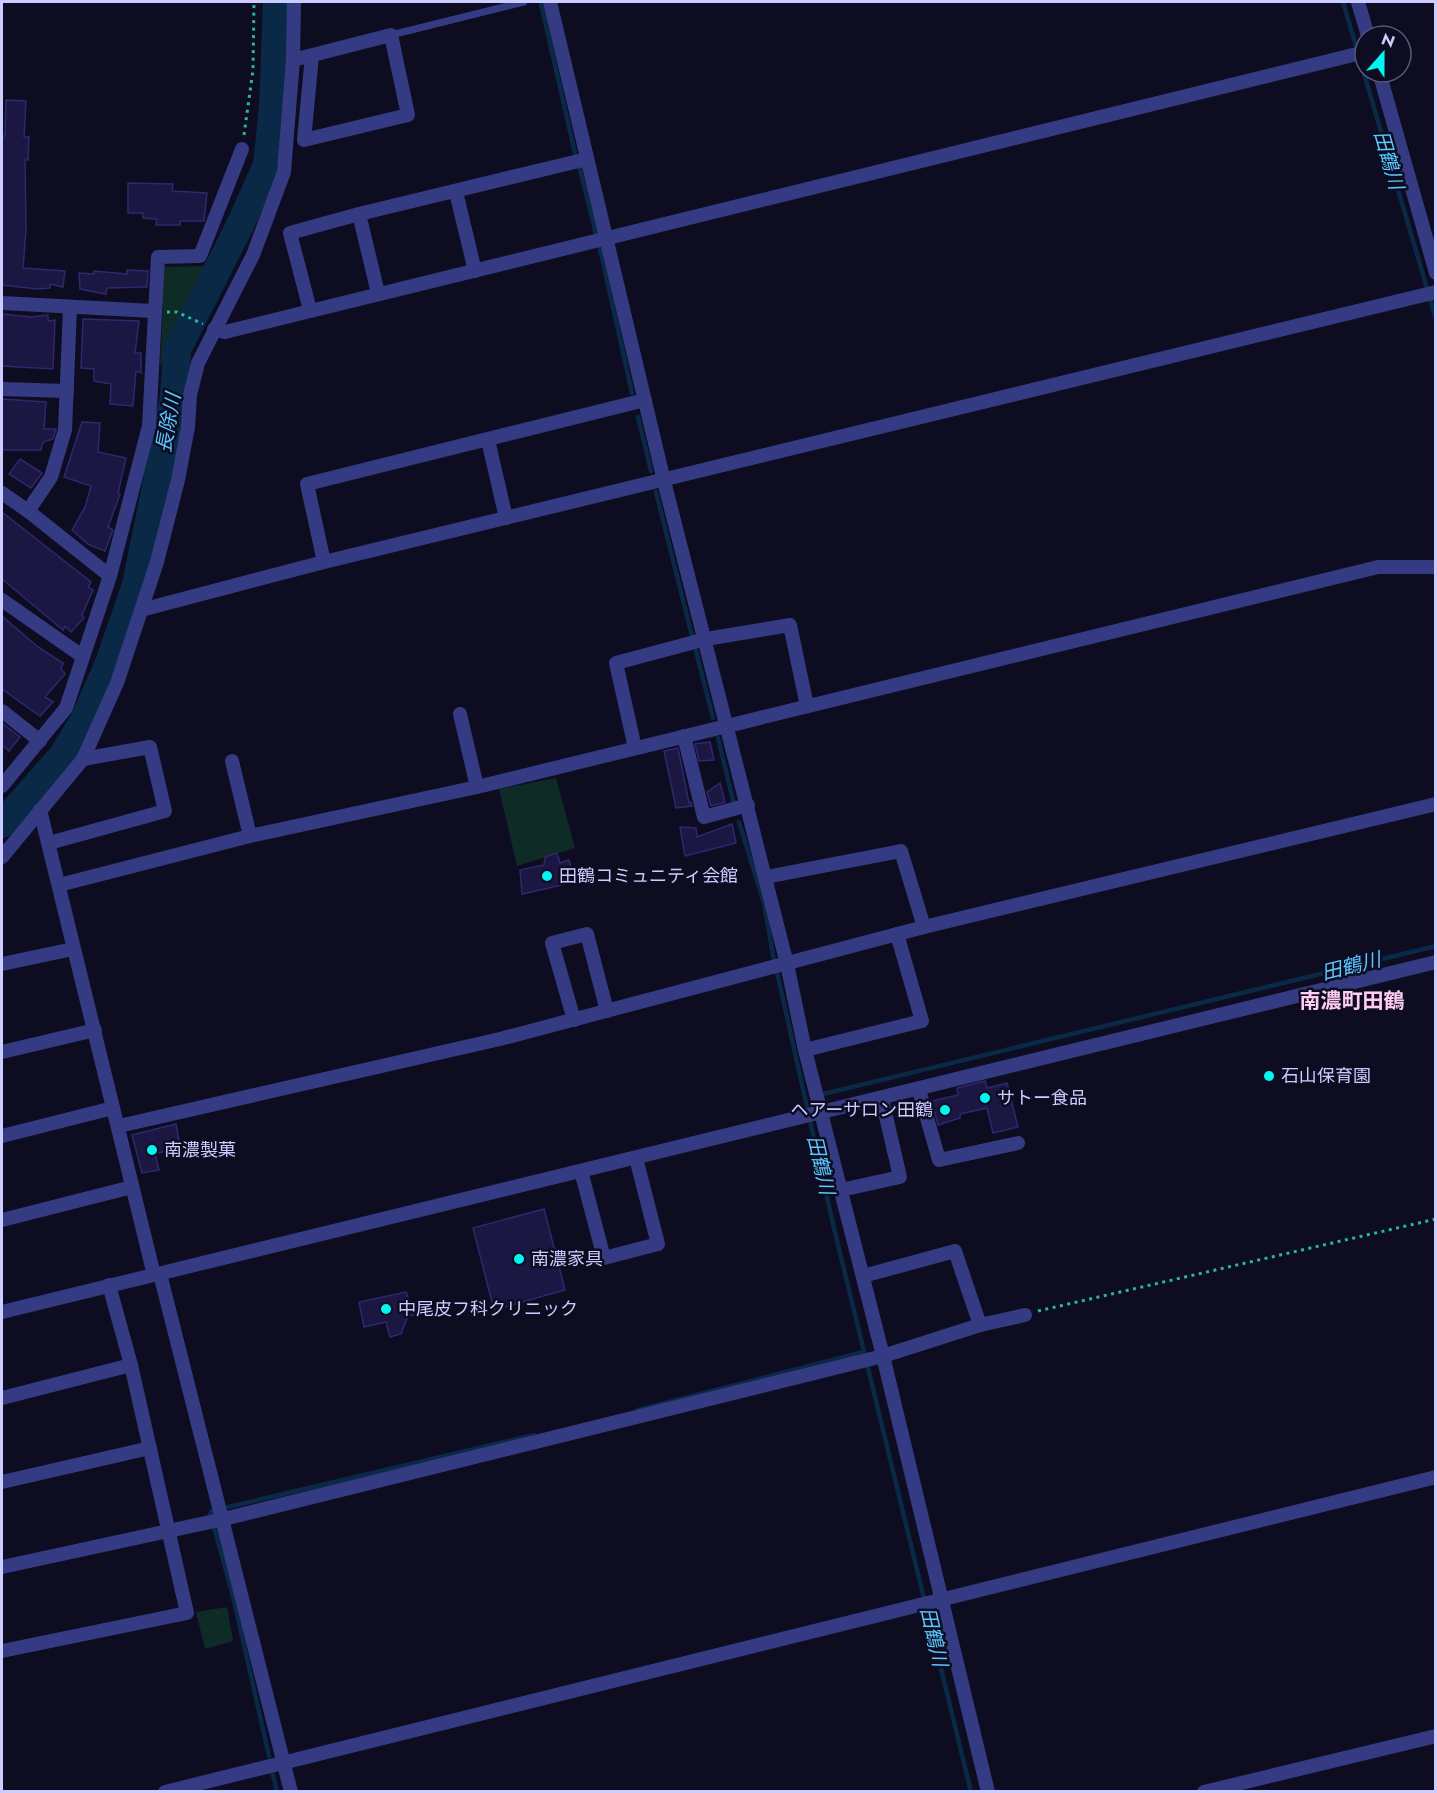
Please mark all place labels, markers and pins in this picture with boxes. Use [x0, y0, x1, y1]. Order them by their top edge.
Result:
place label: 田鶴コミュニティ会館 [559, 863, 738, 889]
marker: 田鶴コミュニティ会館 [540, 869, 554, 883]
place label: 石山保育園 [1281, 1063, 1371, 1089]
marker: 石山保育園 [1262, 1069, 1276, 1083]
place label: サトー食品 [997, 1085, 1087, 1111]
marker: サトー食品 [978, 1091, 992, 1105]
place label: ヘアーサロン田鶴 [790, 1097, 933, 1123]
marker: ヘアーサロン田鶴 [938, 1103, 952, 1117]
place label: 南濃製菓 [164, 1137, 236, 1163]
marker: 南濃製菓 [145, 1143, 159, 1157]
place label: 南濃家具 [531, 1246, 603, 1272]
marker: 南濃家具 [512, 1252, 526, 1266]
place label: 中尾皮フ科クリニック [398, 1296, 578, 1322]
marker: 中尾皮フ科クリニック [379, 1302, 393, 1316]

